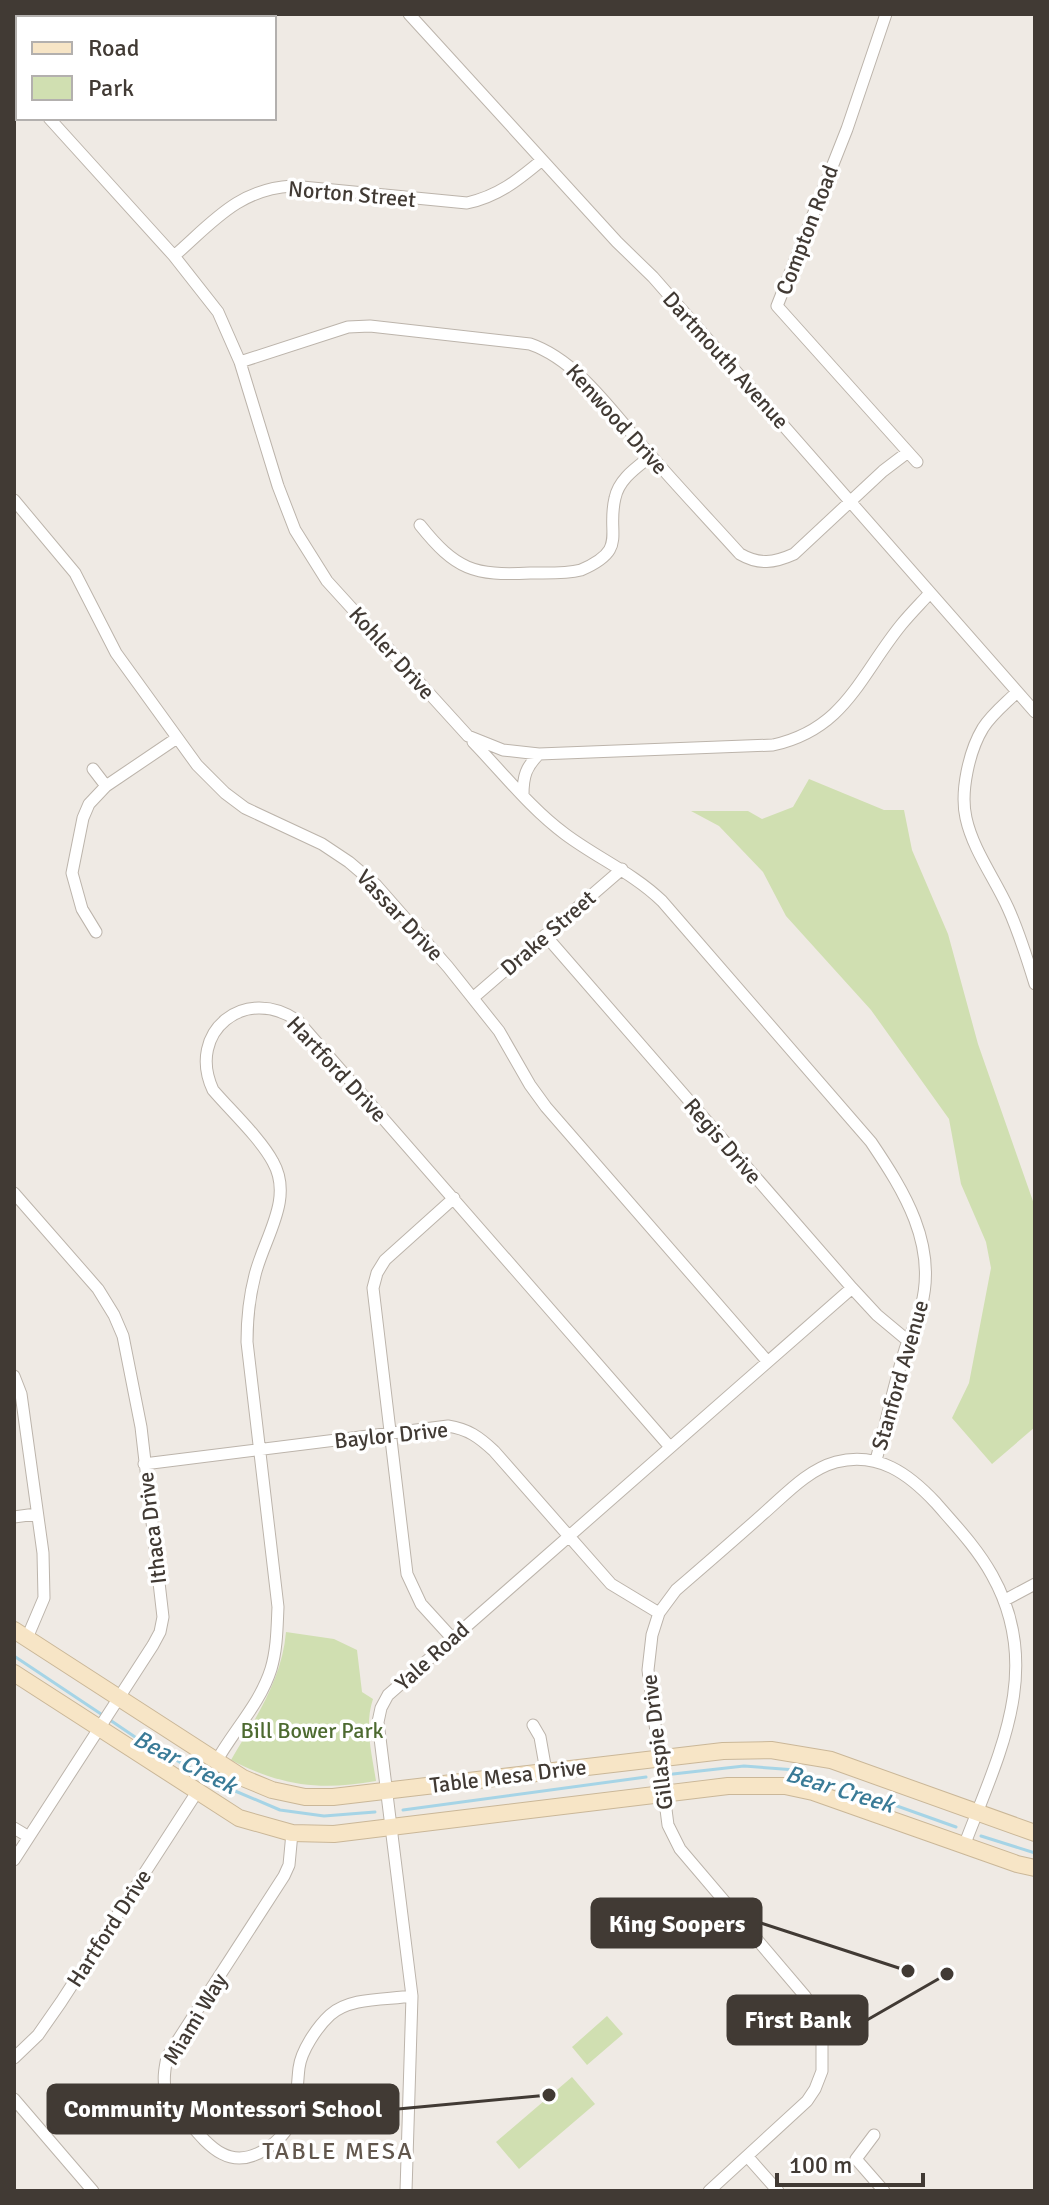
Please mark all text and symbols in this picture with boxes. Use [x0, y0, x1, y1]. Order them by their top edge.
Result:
legend [16, 16, 276, 120]
text: Road [88, 33, 139, 63]
text: Park [88, 73, 134, 103]
street label: Compton Road [770, 161, 844, 299]
street label: Norton Street [287, 175, 417, 213]
street label: Dartmouth Avenue [657, 286, 795, 434]
street label: Kenwood Drive [560, 358, 674, 480]
street label: Kohler Drive [343, 601, 441, 705]
street label: Vassar Drive [351, 864, 449, 966]
street label: Drake Street [495, 884, 601, 982]
street label: Hartford Drive [281, 1010, 393, 1128]
street label: Regis Drive [678, 1092, 768, 1190]
street label: Stanford Avenue [866, 1297, 934, 1453]
street label: Baylor Drive [333, 1416, 449, 1454]
street label: Ithaca Drive [132, 1470, 172, 1586]
street label: Yale Road [389, 1616, 475, 1696]
street label: Gillaspie Drive [635, 1673, 679, 1811]
park label: Bill Bower Park [240, 1717, 384, 1744]
water label: Bear Creek [128, 1723, 243, 1802]
street label: Table Mesa Drive [428, 1753, 588, 1799]
water label: Bear Creek [782, 1758, 900, 1820]
street label: Hartford Drive [61, 1864, 157, 1992]
callout: King Soopers [592, 1899, 761, 1947]
text: King Soopers [609, 1909, 746, 1939]
street label: Miami Way [157, 1968, 233, 2070]
callout: First Bank [728, 1996, 867, 2044]
text: First Bank [744, 2005, 852, 2035]
callout: Community Montessori School [48, 2085, 398, 2133]
text: Community Montessori School [64, 2094, 383, 2124]
district label: TABLE MESA [262, 2136, 414, 2166]
scale bar [777, 2137, 923, 2187]
text: 100 m [789, 2150, 852, 2180]

